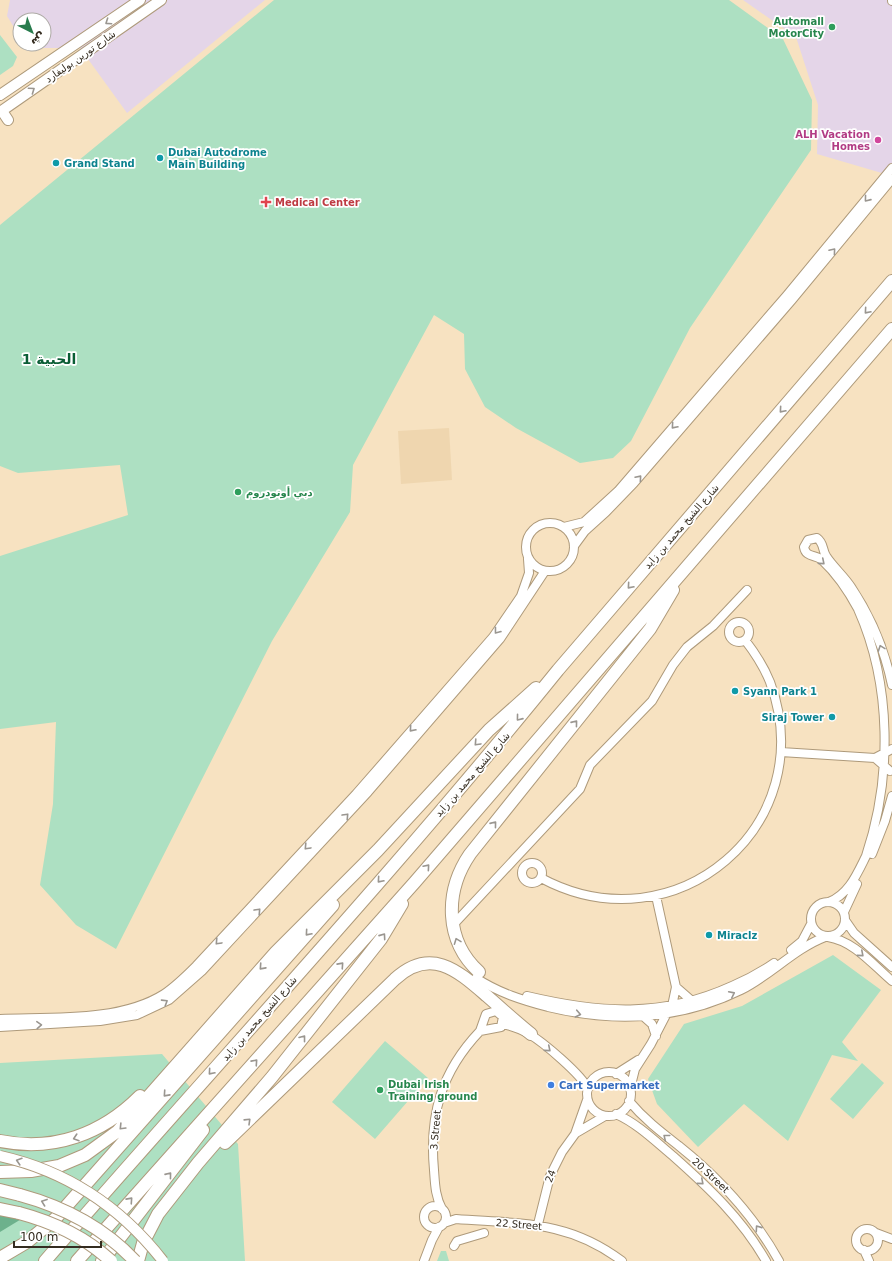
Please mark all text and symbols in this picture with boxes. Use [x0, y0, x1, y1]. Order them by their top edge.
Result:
north arrow [12, 12, 52, 52]
place label: Automall MotorCity [769, 16, 824, 39]
one-way arrow [105, 17, 112, 25]
marker: Automall MotorCity [827, 22, 837, 32]
street label: شارع تورين بوليفارد [43, 28, 118, 86]
text: ش [28, 29, 48, 49]
one-way arrow [28, 87, 35, 94]
place label: ALH Vacation Homes [795, 129, 870, 152]
marker: ALH Vacation Homes [873, 135, 883, 145]
place label: Dubai Autodrome Main Building [168, 147, 267, 170]
marker: Dubai Autodrome Main Building [155, 153, 165, 163]
marker: Grand Stand [51, 158, 61, 168]
place label: Grand Stand [64, 158, 135, 169]
one-way arrow [865, 194, 872, 201]
marker: Medical Center [260, 196, 272, 208]
place label: Medical Center [275, 197, 360, 208]
one-way arrow [828, 249, 835, 256]
one-way arrow [864, 306, 872, 314]
district label: الحبية 1 [22, 351, 76, 367]
one-way arrow [780, 405, 787, 412]
one-way arrow [672, 421, 679, 428]
one-way arrow [635, 475, 642, 482]
street label: شارع الشيخ محمد بن زايد [642, 482, 722, 571]
place label: دبي أوتودروم [246, 486, 313, 499]
marker: دبي أوتودروم [233, 487, 243, 497]
one-way arrow [817, 557, 825, 564]
one-way arrow [627, 581, 634, 589]
one-way arrow [495, 626, 502, 633]
one-way arrow [878, 644, 886, 651]
marker: Syann Park 1 [730, 686, 740, 696]
place label: Syann Park 1 [743, 686, 817, 697]
place label: Siraj Tower [761, 712, 824, 723]
marker: Siraj Tower [827, 712, 837, 722]
one-way arrow [517, 713, 524, 720]
one-way arrow [571, 720, 578, 727]
one-way arrow [410, 724, 417, 732]
street label: شارع الشيخ محمد بن زايد [433, 730, 513, 819]
one-way arrow [474, 738, 482, 746]
one-way arrow [341, 813, 349, 821]
one-way arrow [489, 822, 496, 829]
one-way arrow [304, 842, 312, 850]
one-way arrow [423, 865, 430, 872]
one-way arrow [378, 876, 385, 883]
one-way arrow [253, 908, 260, 916]
one-way arrow [305, 928, 312, 936]
marker: Miraclz [704, 930, 714, 940]
place label: Miraclz [717, 930, 757, 941]
one-way arrow [378, 933, 386, 940]
one-way arrow [216, 937, 223, 945]
one-way arrow [454, 937, 462, 944]
one-way arrow [857, 950, 864, 957]
one-way arrow [259, 962, 267, 970]
one-way arrow [337, 962, 344, 970]
street label: شارع الشيخ محمد بن زايد [220, 974, 300, 1063]
one-way arrow [728, 991, 735, 999]
one-way arrow [161, 999, 168, 1007]
one-way arrow [574, 1009, 581, 1017]
one-way arrow [36, 1021, 42, 1029]
one-way arrow [298, 1036, 305, 1043]
one-way arrow [544, 1045, 551, 1052]
one-way arrow [250, 1059, 258, 1067]
one-way arrow [208, 1068, 215, 1075]
place label: Dubai Irish Training ground [388, 1079, 478, 1102]
marker: Cart Supermarket [546, 1080, 556, 1090]
place label: Cart Supermarket [559, 1080, 660, 1091]
marker: Dubai Irish Training ground [375, 1085, 385, 1095]
one-way arrow [164, 1089, 171, 1096]
street label: 3 Street [428, 1110, 443, 1150]
one-way arrow [243, 1118, 251, 1125]
one-way arrow [119, 1122, 126, 1130]
one-way arrow [72, 1133, 79, 1141]
one-way arrow [664, 1134, 671, 1141]
street label: 20 Street [690, 1156, 731, 1195]
one-way arrow [15, 1157, 22, 1166]
street label: 24 [543, 1168, 558, 1184]
one-way arrow [164, 1173, 171, 1180]
one-way arrow [697, 1177, 704, 1184]
one-way arrow [126, 1197, 133, 1205]
one-way arrow [41, 1199, 48, 1207]
street label: 22 Street [495, 1217, 543, 1232]
scale bar [14, 1223, 101, 1249]
one-way arrow [755, 1225, 763, 1232]
text: 100 m [20, 1230, 58, 1244]

